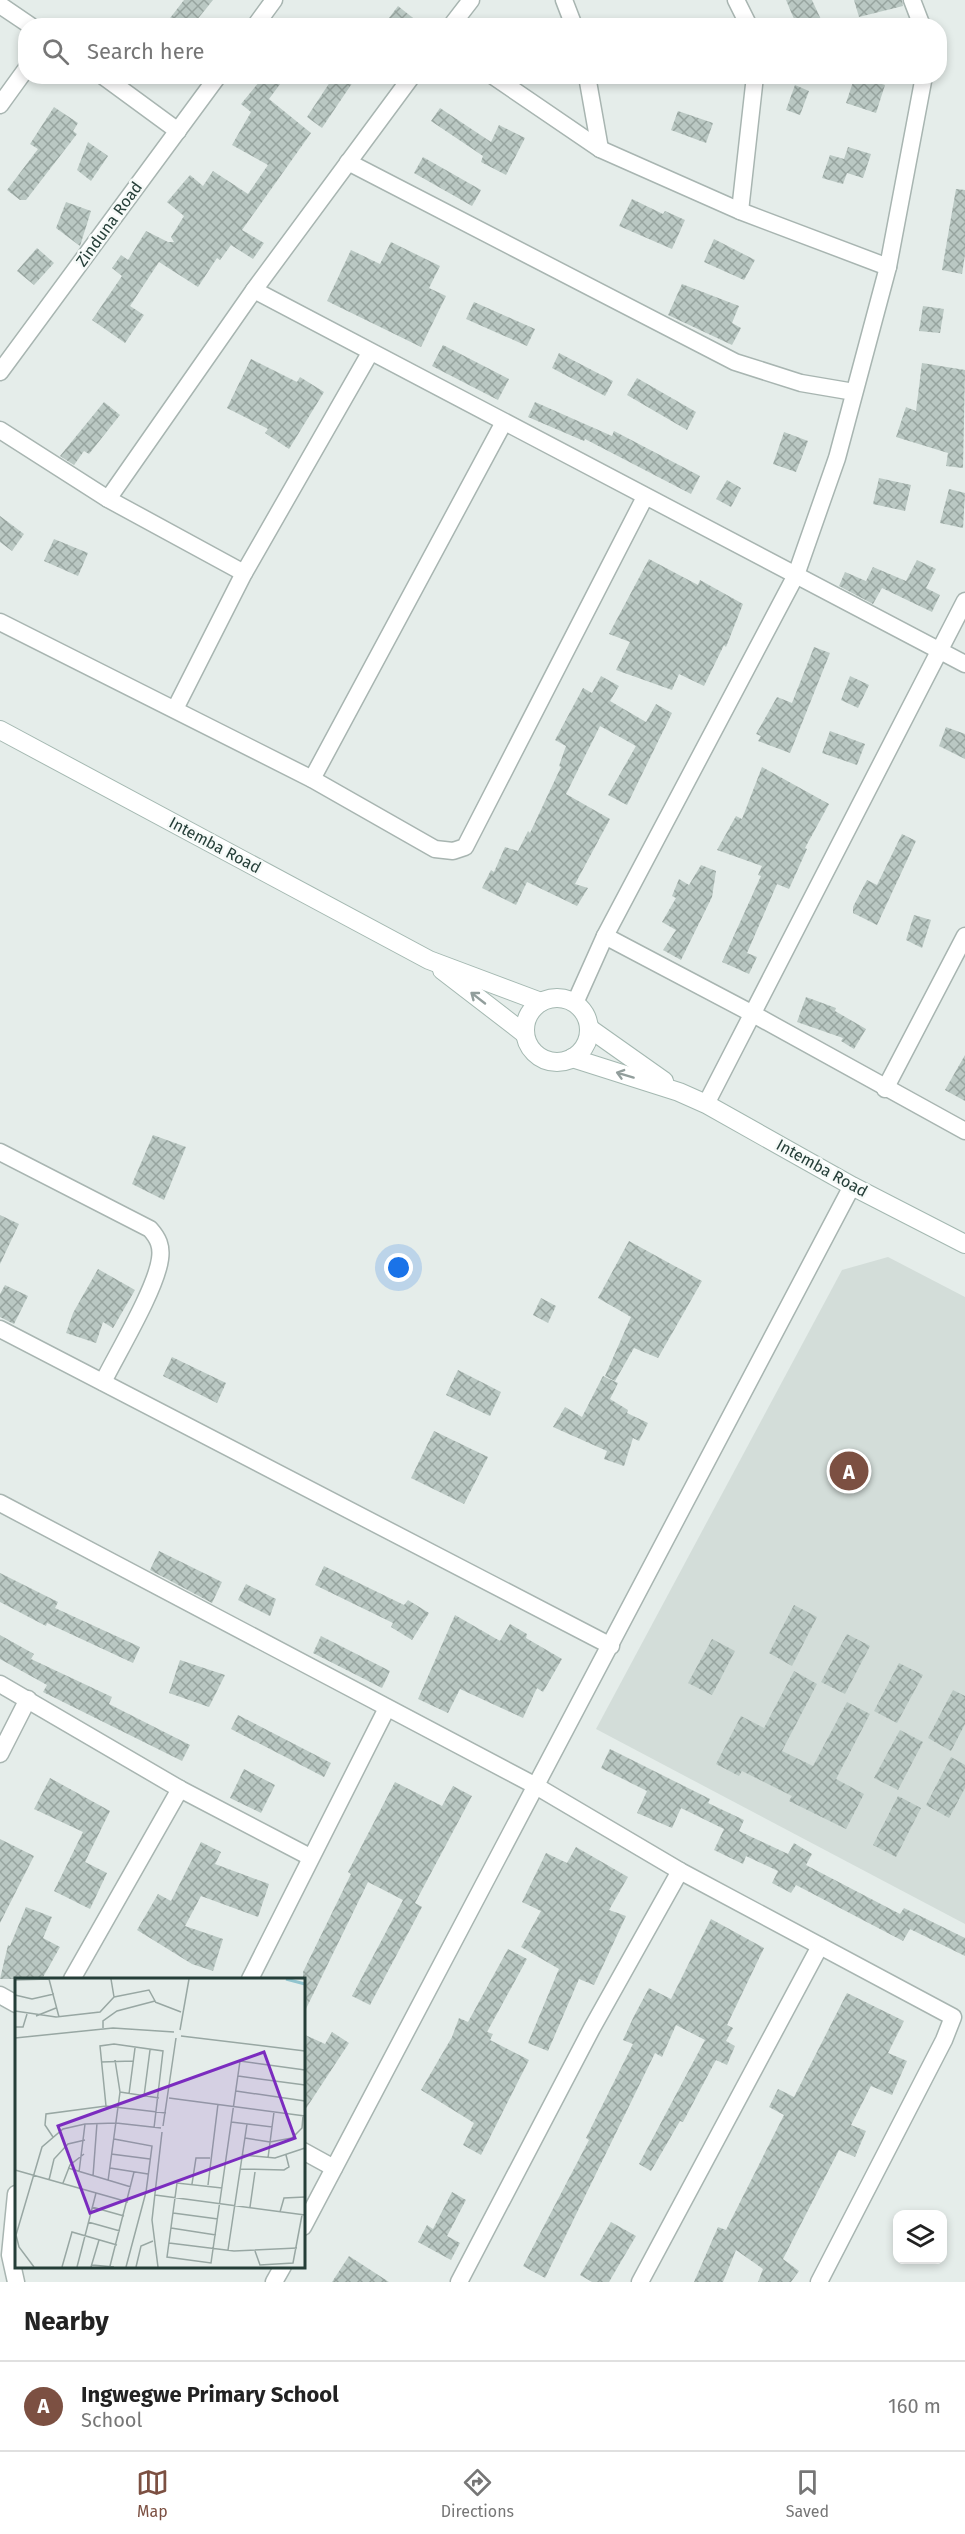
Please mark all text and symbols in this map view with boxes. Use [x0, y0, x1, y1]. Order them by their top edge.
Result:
search box [18, 18, 947, 84]
icon: search [39, 35, 72, 68]
text: Search here [87, 38, 205, 65]
street label: Zinduna Road [72, 178, 146, 270]
street label: Intemba Road [166, 813, 264, 877]
one-way arrow [471, 992, 487, 1005]
one-way arrow [616, 1069, 635, 1080]
street label: Intemba Road [773, 1135, 871, 1201]
your location [384, 1253, 413, 1282]
pin: A [830, 1448, 868, 1494]
inset map [15, 1978, 304, 2267]
map controls [893, 2210, 947, 2264]
button: layers [893, 2210, 947, 2264]
text: Nearby [24, 2306, 109, 2337]
text: Ingwegwe Primary School [81, 2381, 339, 2408]
text: A [38, 2394, 49, 2418]
text: 160 m [888, 2394, 941, 2418]
text: School [81, 2408, 142, 2432]
tab: Map [136, 2466, 169, 2521]
tab: Directions [441, 2466, 514, 2521]
tab: Saved [786, 2466, 829, 2521]

